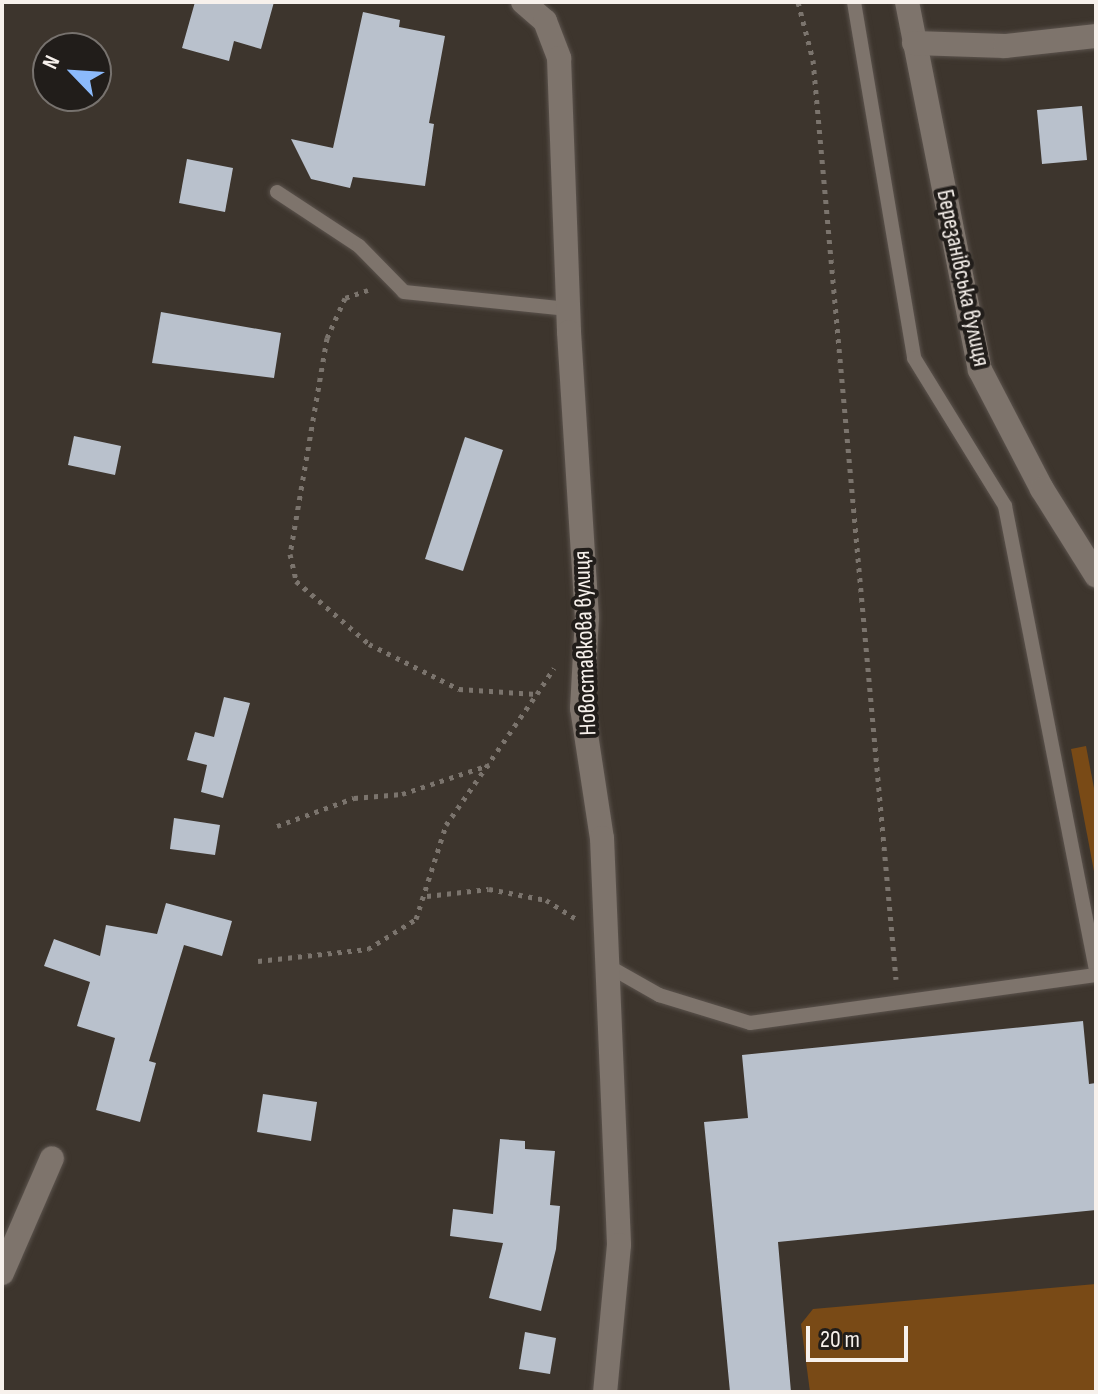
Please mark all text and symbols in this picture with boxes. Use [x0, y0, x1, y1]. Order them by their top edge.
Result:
north arrow [32, 32, 112, 112]
text: N [37, 51, 66, 74]
street label: Березанівська вулиця [930, 187, 996, 369]
street label: Новоставкова вулиця [567, 550, 603, 736]
scale bar [810, 1310, 912, 1360]
text: 20 m [820, 1325, 860, 1354]

